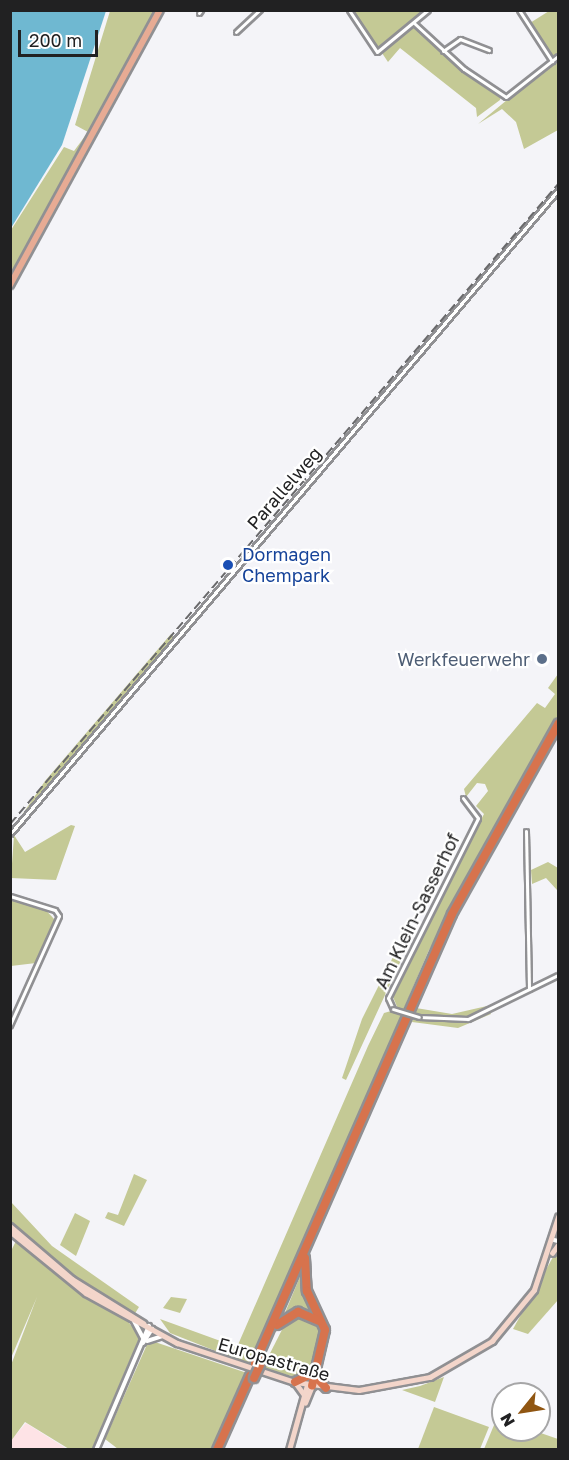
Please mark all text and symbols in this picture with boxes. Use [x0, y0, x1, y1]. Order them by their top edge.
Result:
scale bar [21, 18, 100, 56]
text: 200 m [29, 29, 82, 51]
street label: Parallelweg [242, 442, 326, 534]
place label: Dormagen Chempark [242, 544, 331, 586]
marker: Dormagen Chempark [219, 556, 237, 574]
place label: Werkfeuerwehr [397, 648, 530, 670]
marker: Werkfeuerwehr [535, 652, 549, 666]
street label: Am Klein-Sasserhof [370, 830, 464, 992]
street label: Europastraße [216, 1333, 332, 1385]
north arrow [491, 1382, 551, 1442]
text: N [495, 1410, 519, 1430]

